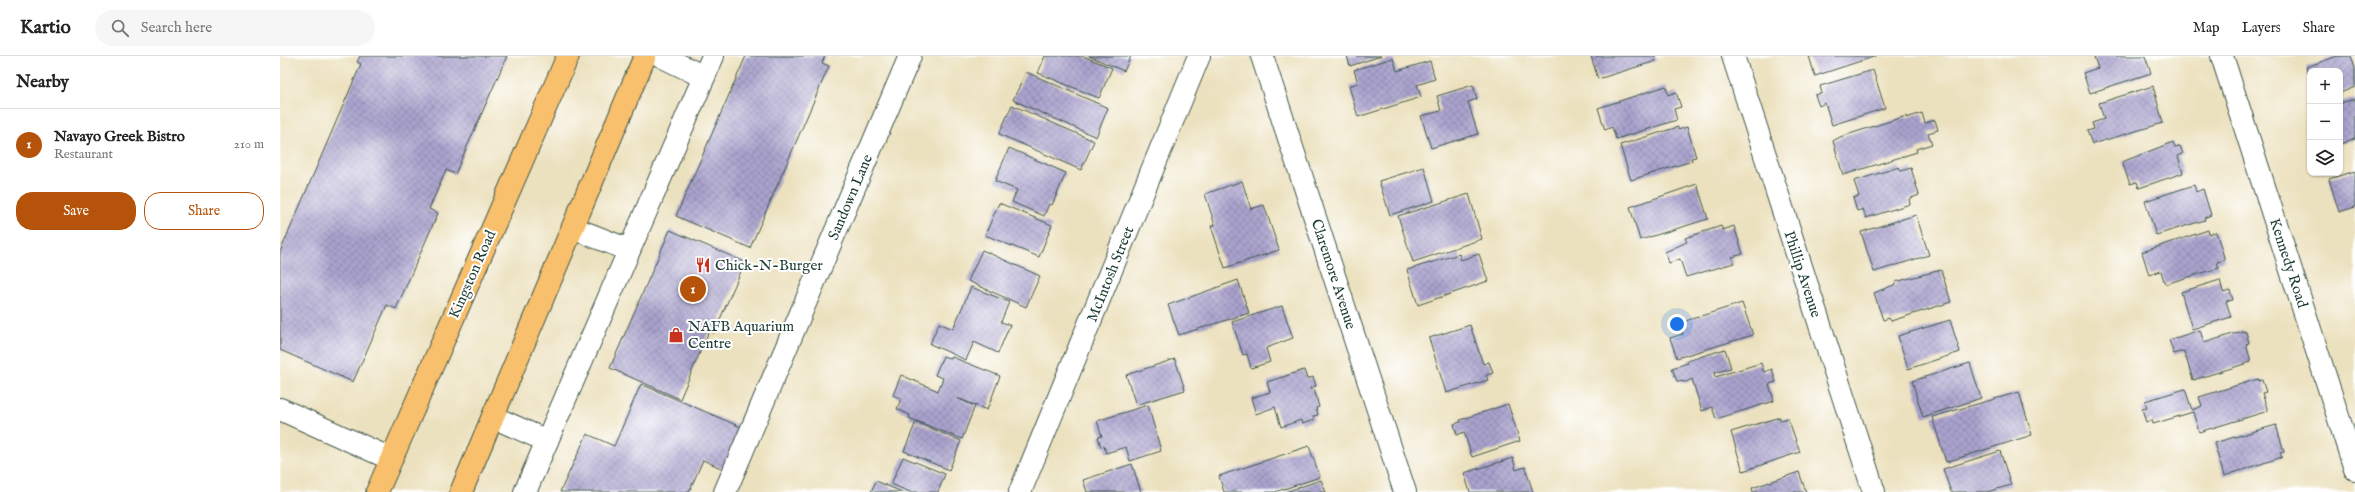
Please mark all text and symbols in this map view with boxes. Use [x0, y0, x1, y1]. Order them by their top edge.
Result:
search box [95, 10, 375, 46]
text: Kartio [20, 16, 71, 40]
icon: search [109, 17, 131, 39]
text: Search here [141, 18, 212, 37]
text: Map [2193, 19, 2220, 37]
text: Layers [2242, 19, 2281, 37]
text: Share [2303, 19, 2335, 37]
map controls [2307, 68, 2343, 176]
button: + [2307, 68, 2343, 104]
text: Nearby [16, 72, 69, 93]
button: − [2307, 104, 2343, 140]
text: Navayo Greek Bistro [54, 127, 185, 146]
text: 1 [27, 136, 31, 153]
text: 210 m [234, 136, 264, 153]
button: layers [2307, 140, 2343, 176]
text: Restaurant [54, 146, 113, 163]
street label: Sandown Lane [824, 151, 877, 243]
button: Save [16, 192, 136, 230]
button: Share [144, 192, 264, 230]
street label: Kennedy Road [2265, 216, 2312, 311]
street label: Claremore Avenue [1307, 217, 1360, 332]
street label: McIntosh Street [1083, 223, 1138, 325]
street label: Kingston Road [445, 226, 501, 321]
street label: Phillip Avenue [1780, 228, 1826, 320]
restaurant icon: Chick-N-Burger [694, 256, 712, 274]
place label: Chick-N-Burger [715, 256, 823, 275]
pin: 1 [680, 274, 706, 304]
your location [1667, 314, 1687, 334]
place label: NAFB Aquarium Centre [688, 317, 795, 353]
shop icon: NAFB Aquarium Centre [667, 326, 685, 344]

